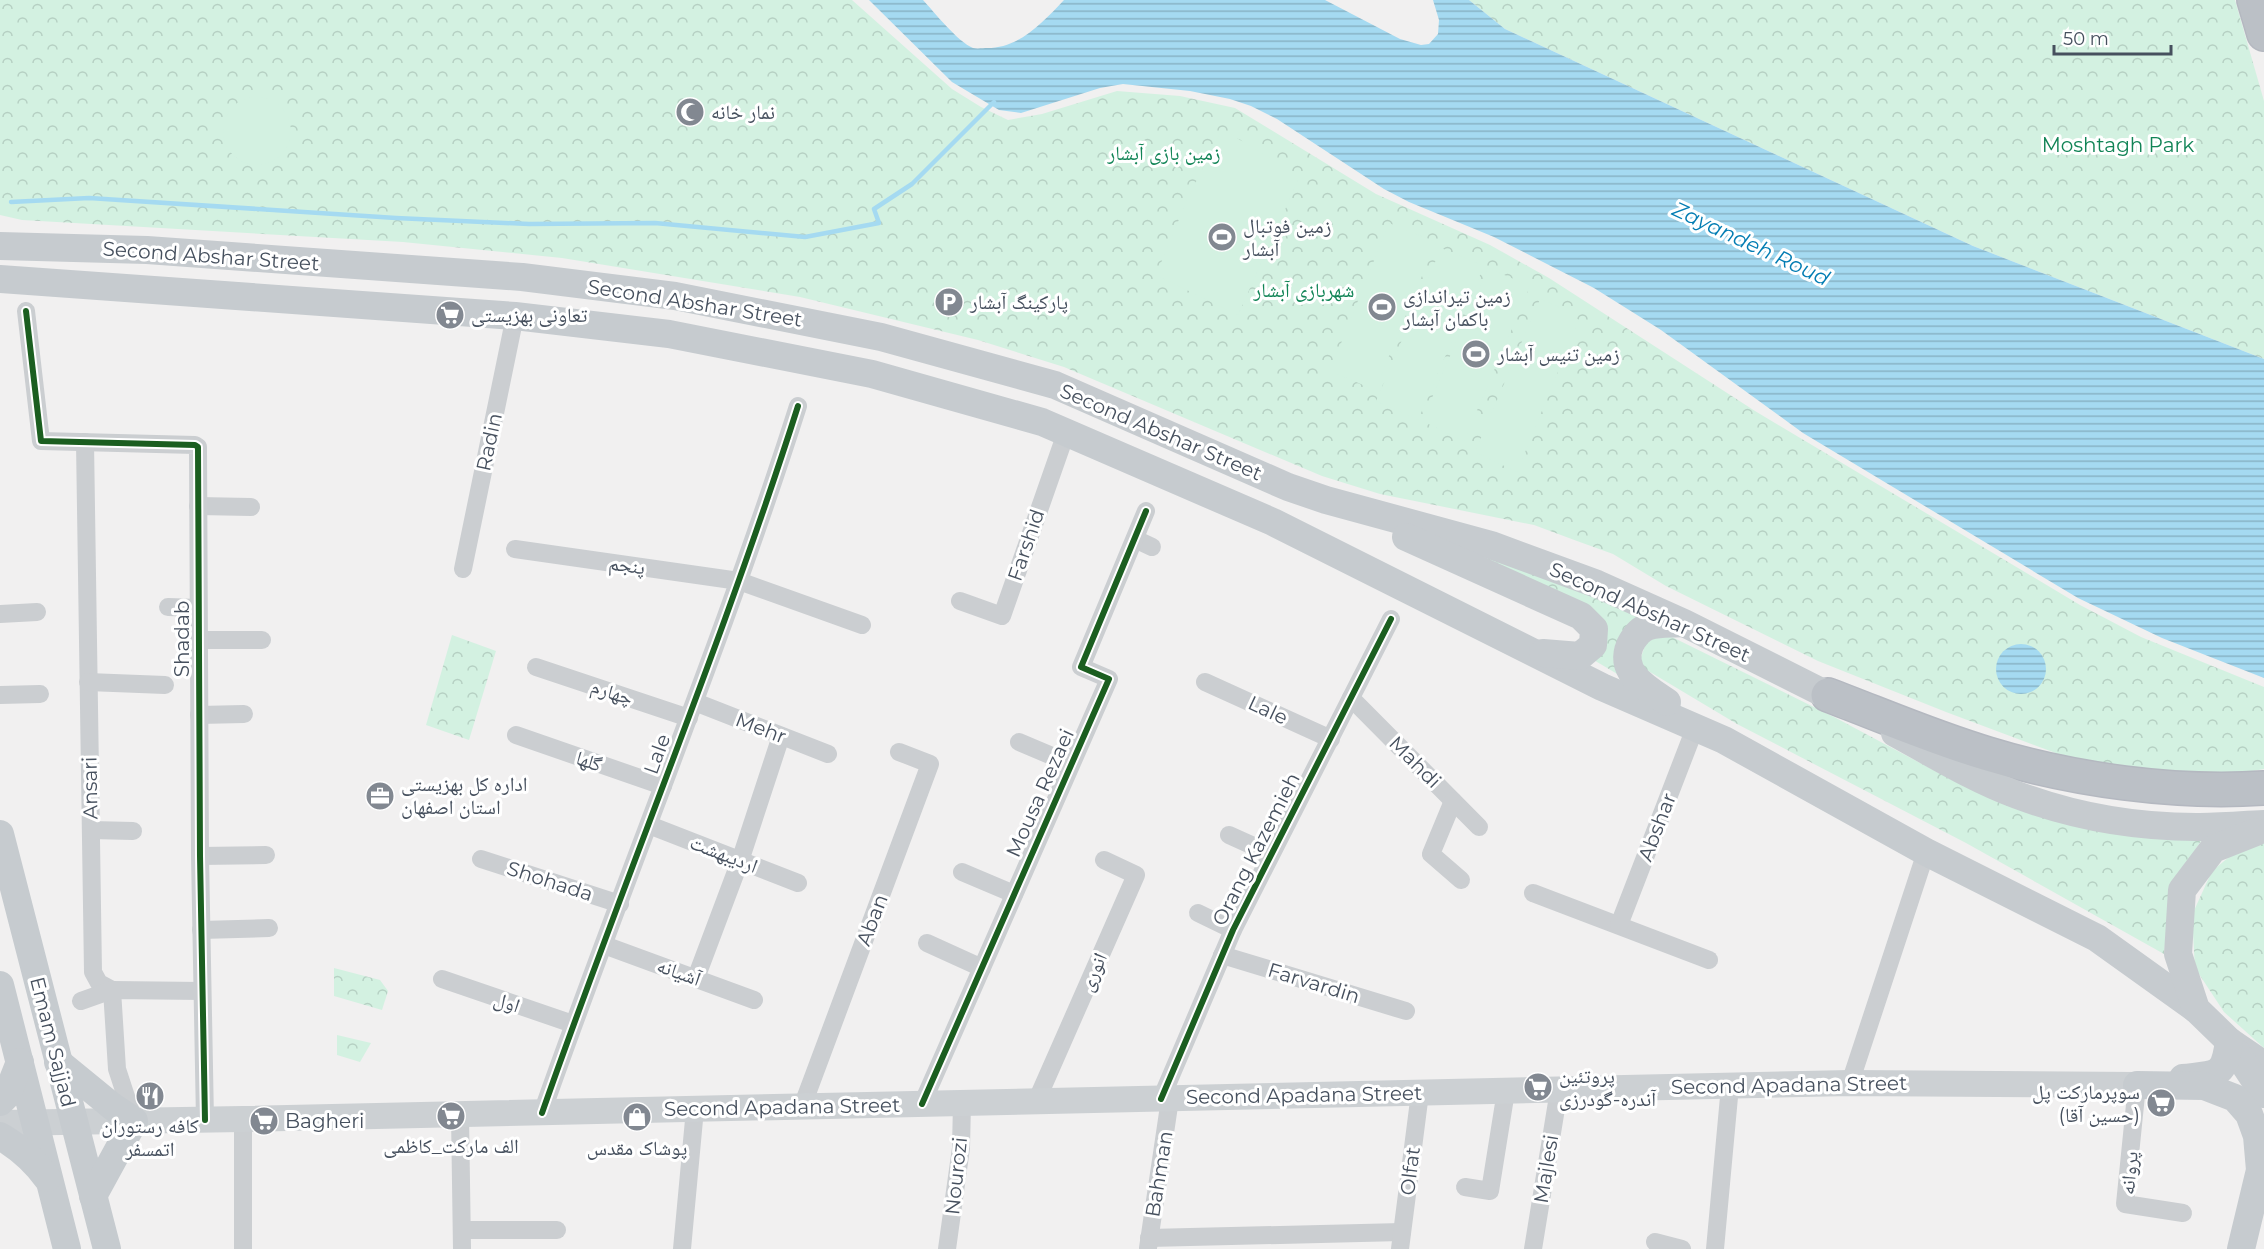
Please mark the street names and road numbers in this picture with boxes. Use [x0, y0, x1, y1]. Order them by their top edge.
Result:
street label: Second Abshar Street [102, 236, 320, 276]
street label: Second Abshar Street [586, 274, 804, 332]
street label: Second Abshar Street [1056, 379, 1266, 485]
street label: Radin [471, 411, 507, 473]
street label: Farshid [1003, 506, 1049, 584]
street label: پنجم [607, 551, 647, 581]
street label: Second Abshar Street [1546, 557, 1754, 667]
street label: Shadab [170, 601, 194, 677]
street label: چهارم [587, 674, 636, 712]
street label: Lale [1244, 690, 1292, 730]
street label: Mehr [732, 707, 790, 749]
street label: Mousa Rezaei [1001, 725, 1079, 861]
street label: Lale [639, 731, 675, 777]
street label: Mahdi [1384, 731, 1446, 793]
street label: گلها [573, 745, 605, 777]
street label: Ansari [77, 756, 103, 820]
street label: Orang Kazemieh [1207, 769, 1305, 929]
street label: Abshar [1633, 790, 1681, 864]
street label: اردیبهشت [687, 830, 761, 878]
street label: Shohada [504, 856, 596, 906]
street label: Aban [851, 891, 893, 949]
street label: انوری [1074, 949, 1112, 995]
street label: آشیانه [654, 953, 705, 991]
street label: Farvardin [1265, 958, 1363, 1008]
street label: Emam Sajjad [25, 974, 81, 1110]
street label: اول [491, 986, 523, 1018]
street label: Second Apadana Street [1671, 1071, 1907, 1099]
street label: Second Apadana Street [1186, 1081, 1422, 1109]
street label: Second Apadana Street [664, 1093, 900, 1121]
street label: Bahman [1140, 1129, 1178, 1219]
street label: Majlesi [1529, 1133, 1563, 1205]
street label: Nourozi [940, 1136, 972, 1216]
street label: Olfat [1395, 1145, 1425, 1197]
street label: پروانه [2115, 1150, 2143, 1196]

